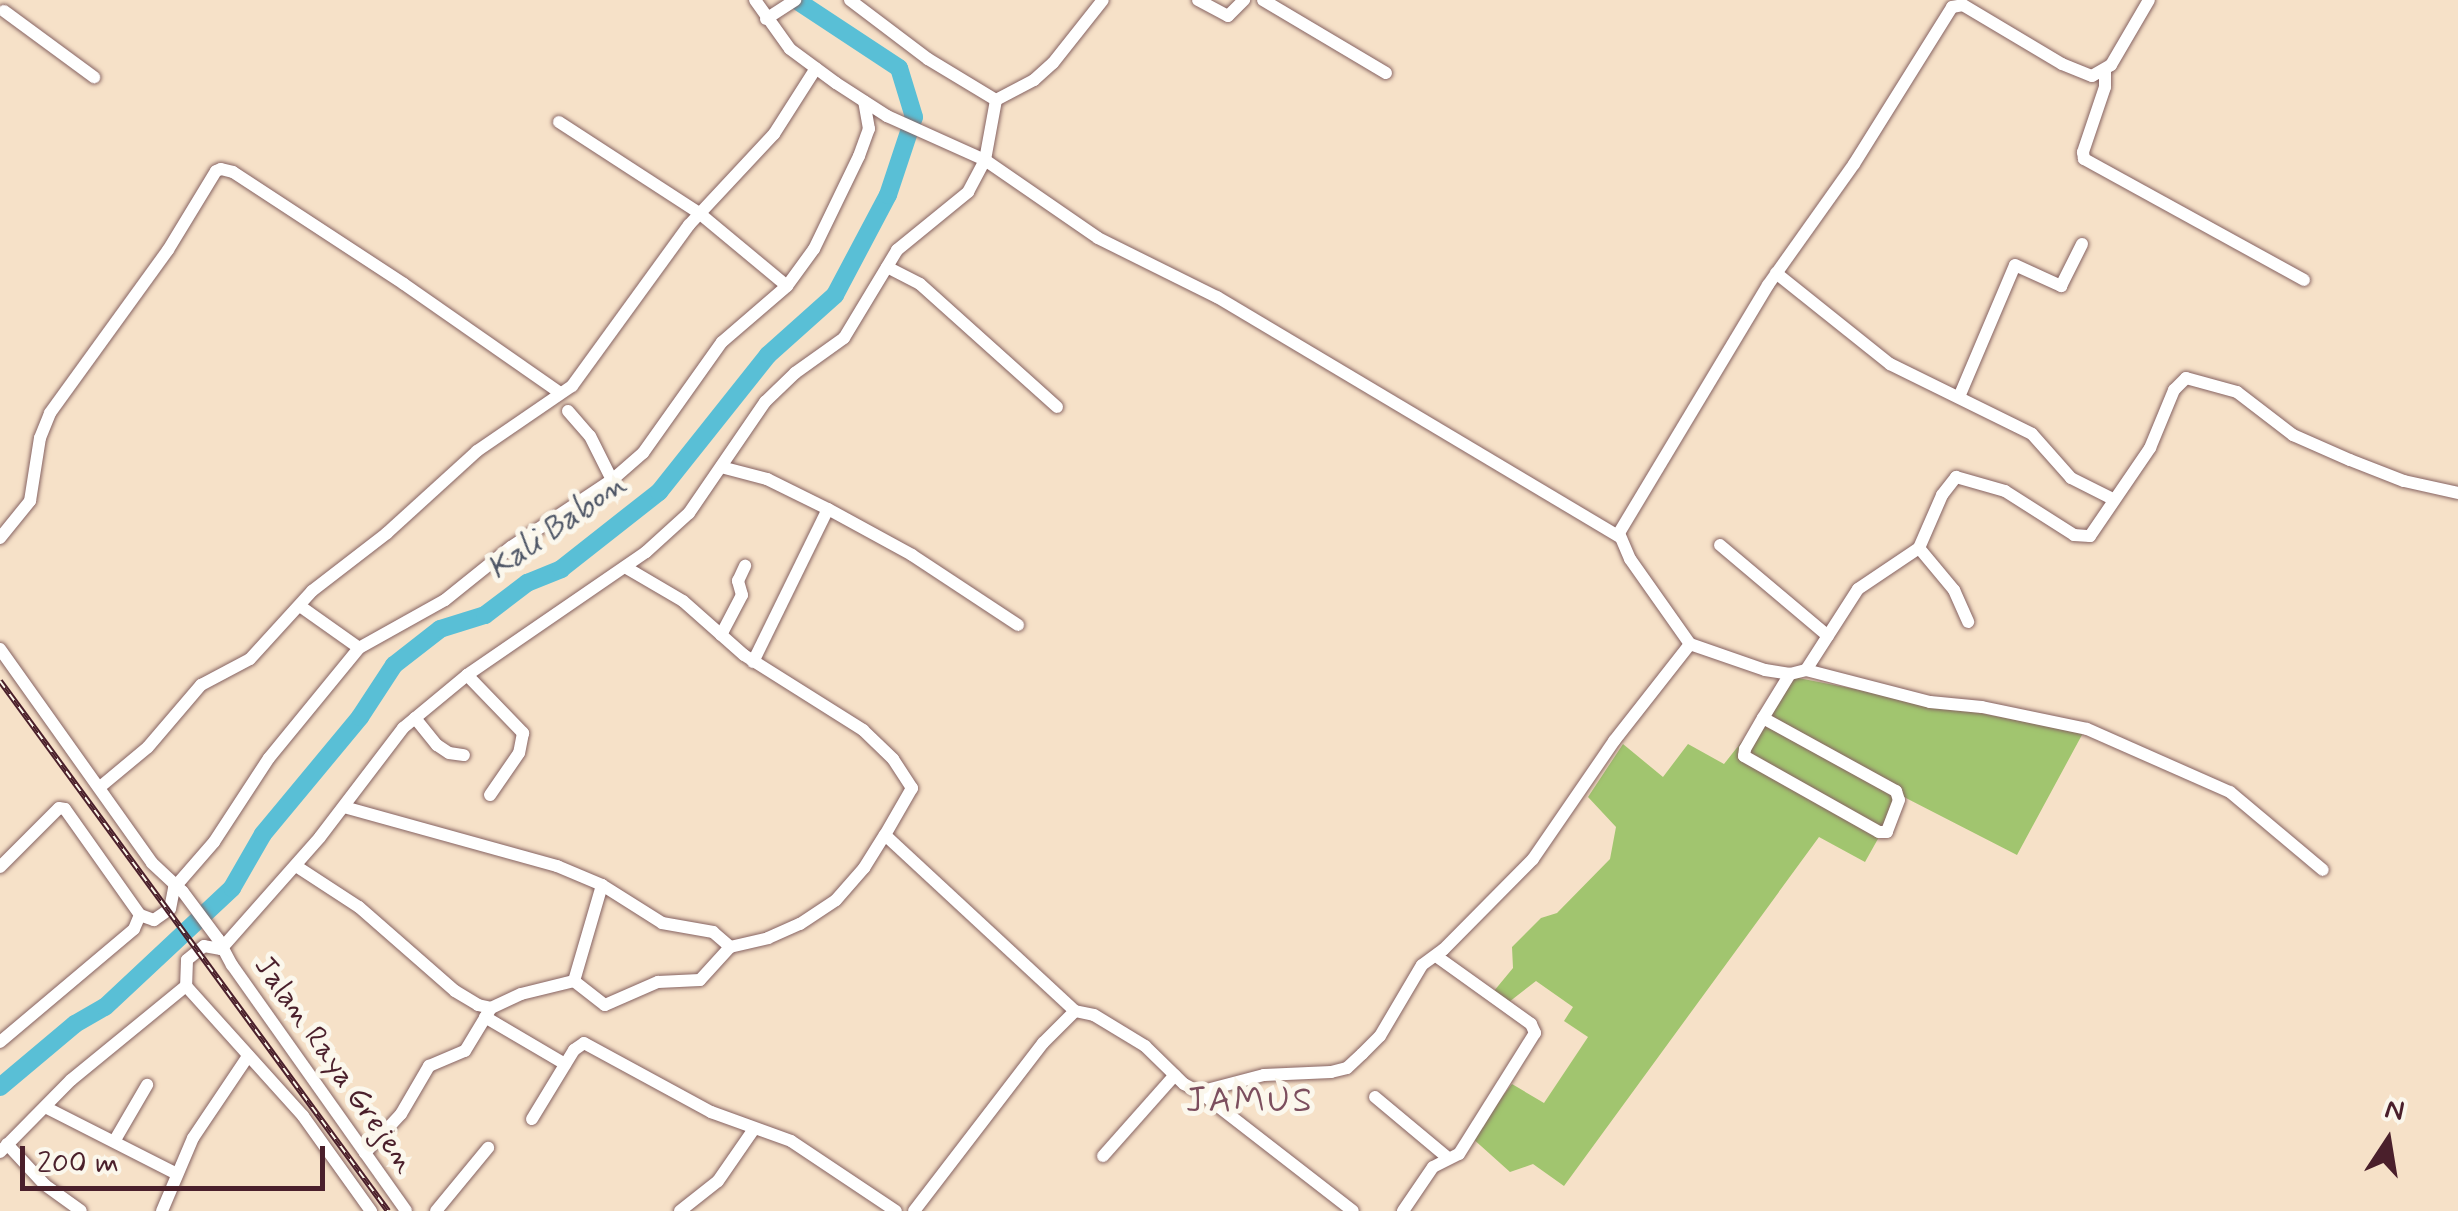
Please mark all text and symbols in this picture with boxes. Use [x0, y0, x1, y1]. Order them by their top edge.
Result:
water label: Kali Babon [480, 465, 634, 589]
street label: Jalan Raya Grejen [251, 957, 417, 1173]
district label: JAMUS [1185, 1080, 1315, 1122]
north arrow [2338, 1091, 2438, 1191]
text: N [2381, 1091, 2407, 1131]
scale bar [25, 1126, 330, 1188]
text: 200 m [37, 1144, 119, 1183]

